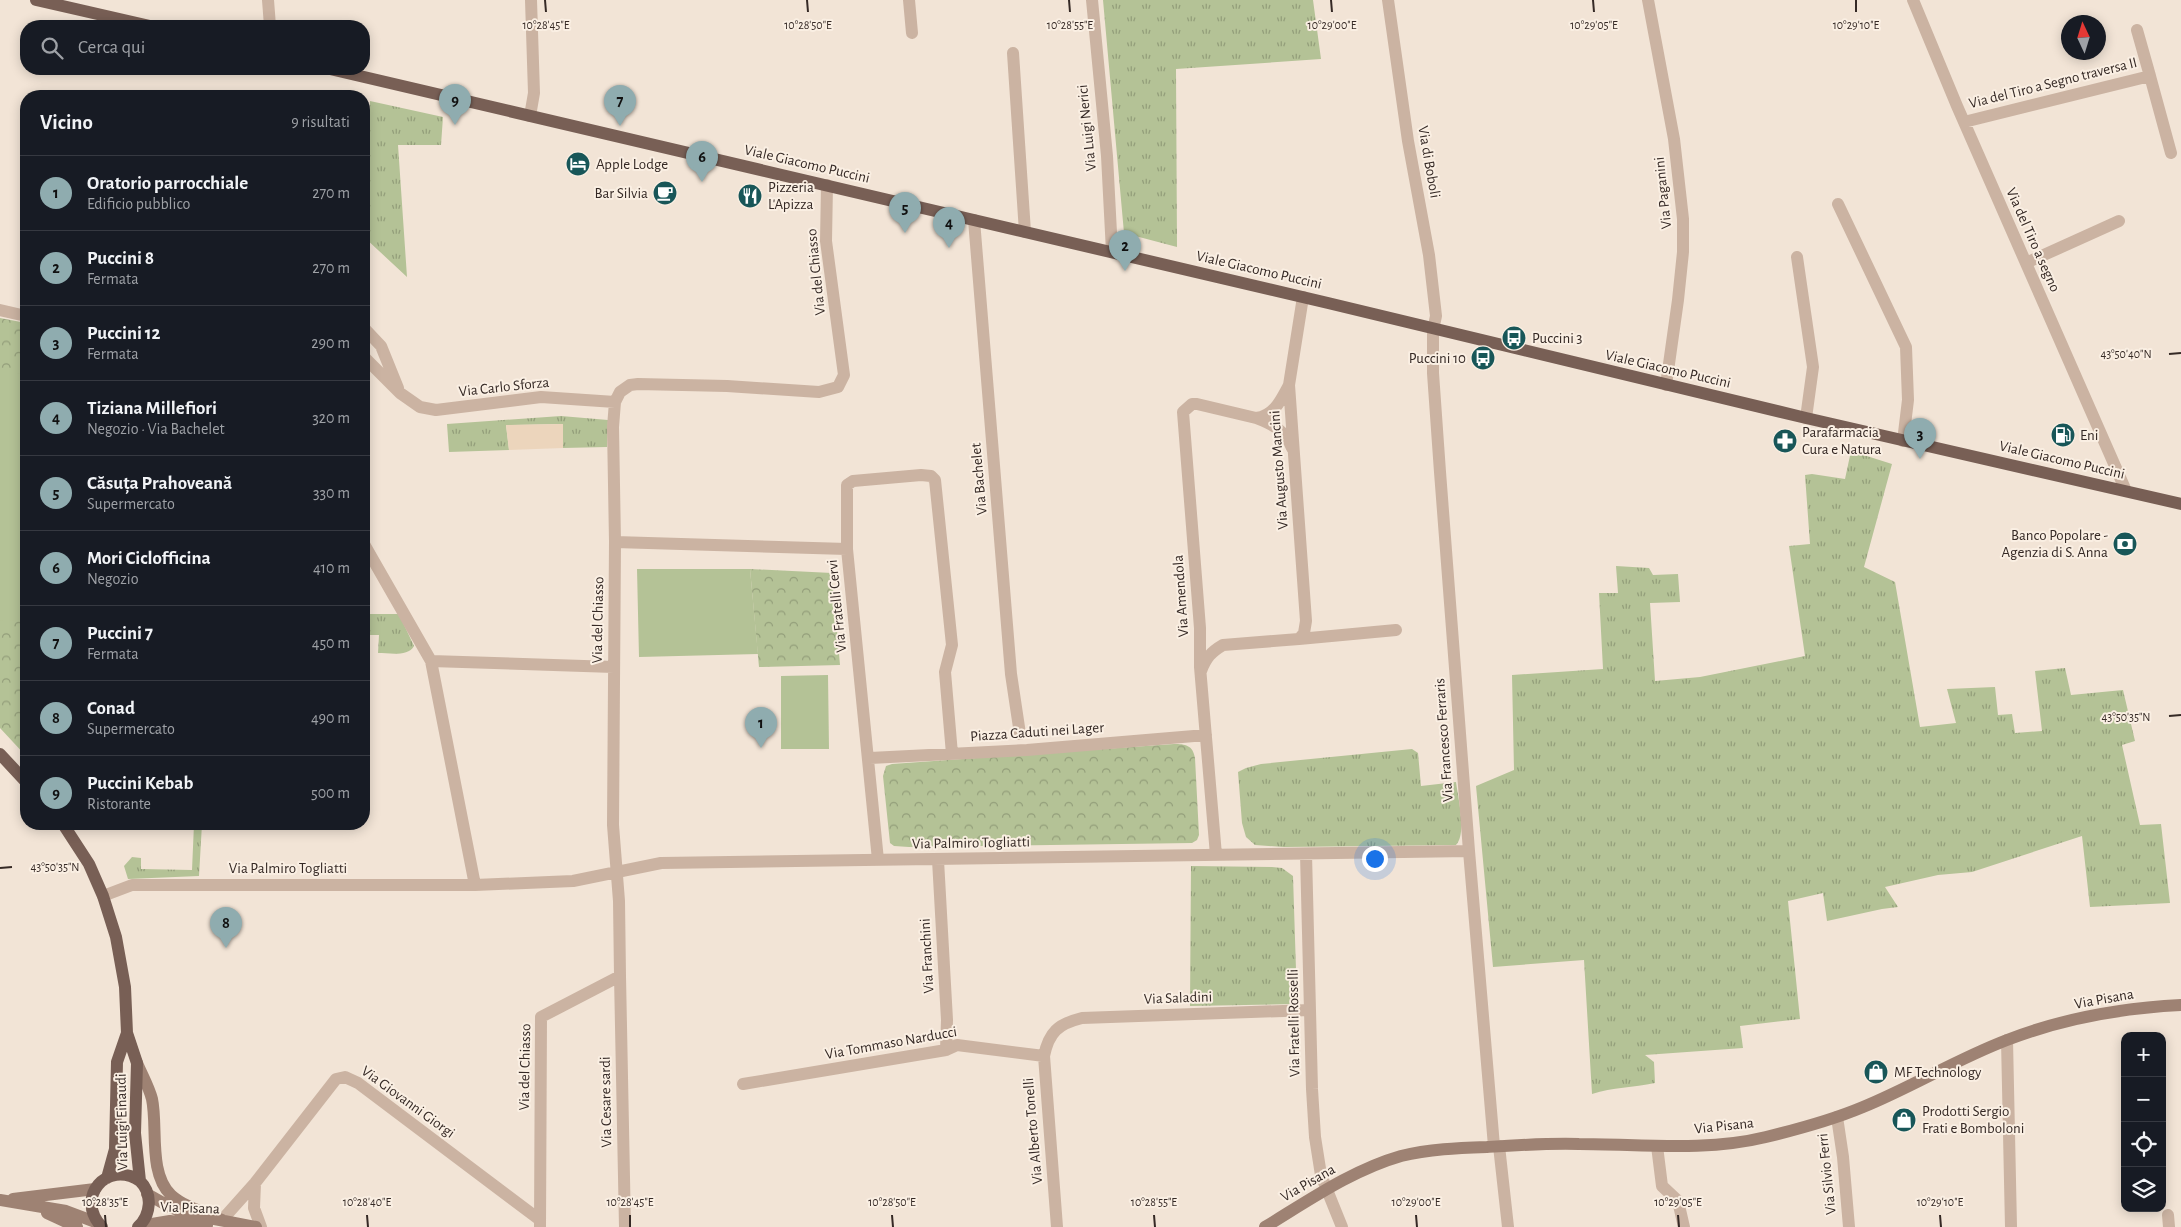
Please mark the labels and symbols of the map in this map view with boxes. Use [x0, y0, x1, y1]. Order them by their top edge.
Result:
north arrow [2061, 15, 2106, 60]
text: 10°28'45"E [522, 19, 570, 31]
text: 10°28'50"E [784, 19, 832, 31]
text: 10°28'55"E [1047, 19, 1093, 31]
text: 10°29'00"E [1308, 19, 1357, 31]
text: 10°29'05"E [1570, 19, 1618, 31]
text: 10°29'10"E [1833, 19, 1880, 31]
street label: Via del Tiro a Segno traversa II [1967, 55, 2139, 111]
pin: 9 [439, 84, 471, 125]
street label: Via Luigi Nerici [1075, 84, 1099, 172]
pin: 7 [604, 85, 636, 126]
street label: Via di Boboli [1415, 125, 1443, 199]
pin: 6 [686, 141, 718, 182]
street label: Viale Giacomo Puccini [743, 142, 871, 186]
hotel icon: Apple Lodge [565, 151, 591, 177]
street label: Via Paganini [1652, 156, 1674, 230]
place label: Apple Lodge [596, 157, 668, 172]
cafe icon: Bar Silvia [652, 180, 678, 206]
place label: Pizzeria L'Apizza [768, 180, 814, 212]
restaurant icon: Pizzeria L'Apizza [737, 183, 763, 209]
place label: Bar Silvia [595, 186, 648, 201]
street label: Via del Tiro a segno [2003, 186, 2063, 294]
pin: 5 [889, 192, 921, 233]
pin: 4 [933, 207, 965, 248]
street label: Via del Chiasso [804, 228, 828, 316]
pin: 2 [1109, 230, 1141, 271]
street label: Viale Giacomo Puccini [1195, 248, 1323, 292]
bus stop icon: Puccini 3 [1501, 325, 1527, 351]
place label: Puccini 3 [1532, 331, 1582, 346]
bus stop icon: Puccini 10 [1470, 345, 1496, 371]
street label: Viale Giacomo Puccini [1604, 347, 1732, 391]
text: 43°50'40"N [2100, 348, 2152, 360]
place label: Puccini 10 [1409, 351, 1466, 366]
street label: Via Carlo Sforza [458, 375, 550, 399]
street label: Via Augusto Mancini [1267, 410, 1291, 530]
pin: 3 [1904, 418, 1936, 459]
fuel station icon: Eni [2050, 422, 2076, 448]
place label: Parafarmacia Cura e Natura [1802, 425, 1881, 457]
pharmacy icon: Parafarmacia Cura e Natura [1772, 428, 1798, 454]
place label: Eni [2080, 428, 2098, 443]
street label: Viale Giacomo Puccini [1998, 438, 2126, 482]
street label: Via Bachelet [968, 442, 990, 516]
place label: Banco Popolare - Agenzia di S. Anna [2001, 528, 2108, 560]
bank icon: Banco Popolare - Agenzia di S. Anna [2112, 531, 2138, 557]
street label: Via Amendola [1171, 554, 1191, 638]
street label: Via Fratelli Cervi [825, 559, 849, 653]
street label: Via del Chiasso [590, 576, 606, 664]
street label: Via Francesco Ferraris [1432, 678, 1456, 802]
pin: 1 [745, 707, 777, 748]
text: 43°50'35"N [2101, 711, 2151, 723]
street label: Piazza Caduti nei Lager [970, 720, 1105, 744]
street label: Via Palmiro Togliatti [912, 834, 1030, 852]
your location [1362, 846, 1388, 872]
text: 43°50'35"N [30, 861, 80, 873]
street label: Via Palmiro Togliatti [229, 861, 347, 876]
pin: 8 [210, 907, 242, 948]
street label: Via Franchini [918, 918, 936, 994]
street label: Via Fratelli Rosselli [1286, 969, 1302, 1077]
street label: Via Pisana [2073, 986, 2135, 1012]
street label: Via Saladini [1143, 989, 1213, 1007]
street label: Via del Chiasso [517, 1023, 533, 1111]
street label: Via Tommaso Narducci [824, 1024, 958, 1062]
street label: Via Cesare sardi [598, 1056, 614, 1148]
shop icon: MF Technology [1863, 1059, 1889, 1085]
street label: Via Giovanni Giorgi [359, 1063, 457, 1141]
place label: MF Technology [1894, 1065, 1982, 1080]
street label: Via Luigi Einaudi [114, 1073, 130, 1171]
street label: Via Alberto Tonelli [1021, 1077, 1045, 1185]
place label: Prodotti Sergio Frati e Bomboloni [1922, 1104, 2024, 1136]
shop icon: Prodotti Sergio Frati e Bomboloni [1891, 1107, 1917, 1133]
street label: Via Pisana [1693, 1115, 1755, 1137]
street label: Via Silvio Ferri [1815, 1132, 1839, 1216]
street label: Via Pisana [1278, 1161, 1338, 1204]
text: 10°28'35"E [82, 1196, 128, 1208]
text: 10°28'40"E [343, 1196, 391, 1208]
text: 10°28'45"E [606, 1196, 654, 1208]
text: 10°28'50"E [868, 1196, 916, 1208]
text: 10°28'55"E [1131, 1196, 1177, 1208]
text: 10°29'00"E [1392, 1196, 1441, 1208]
text: 10°29'05"E [1654, 1196, 1702, 1208]
text: 10°29'10"E [1917, 1196, 1964, 1208]
street label: Via Pisana [160, 1199, 220, 1217]

